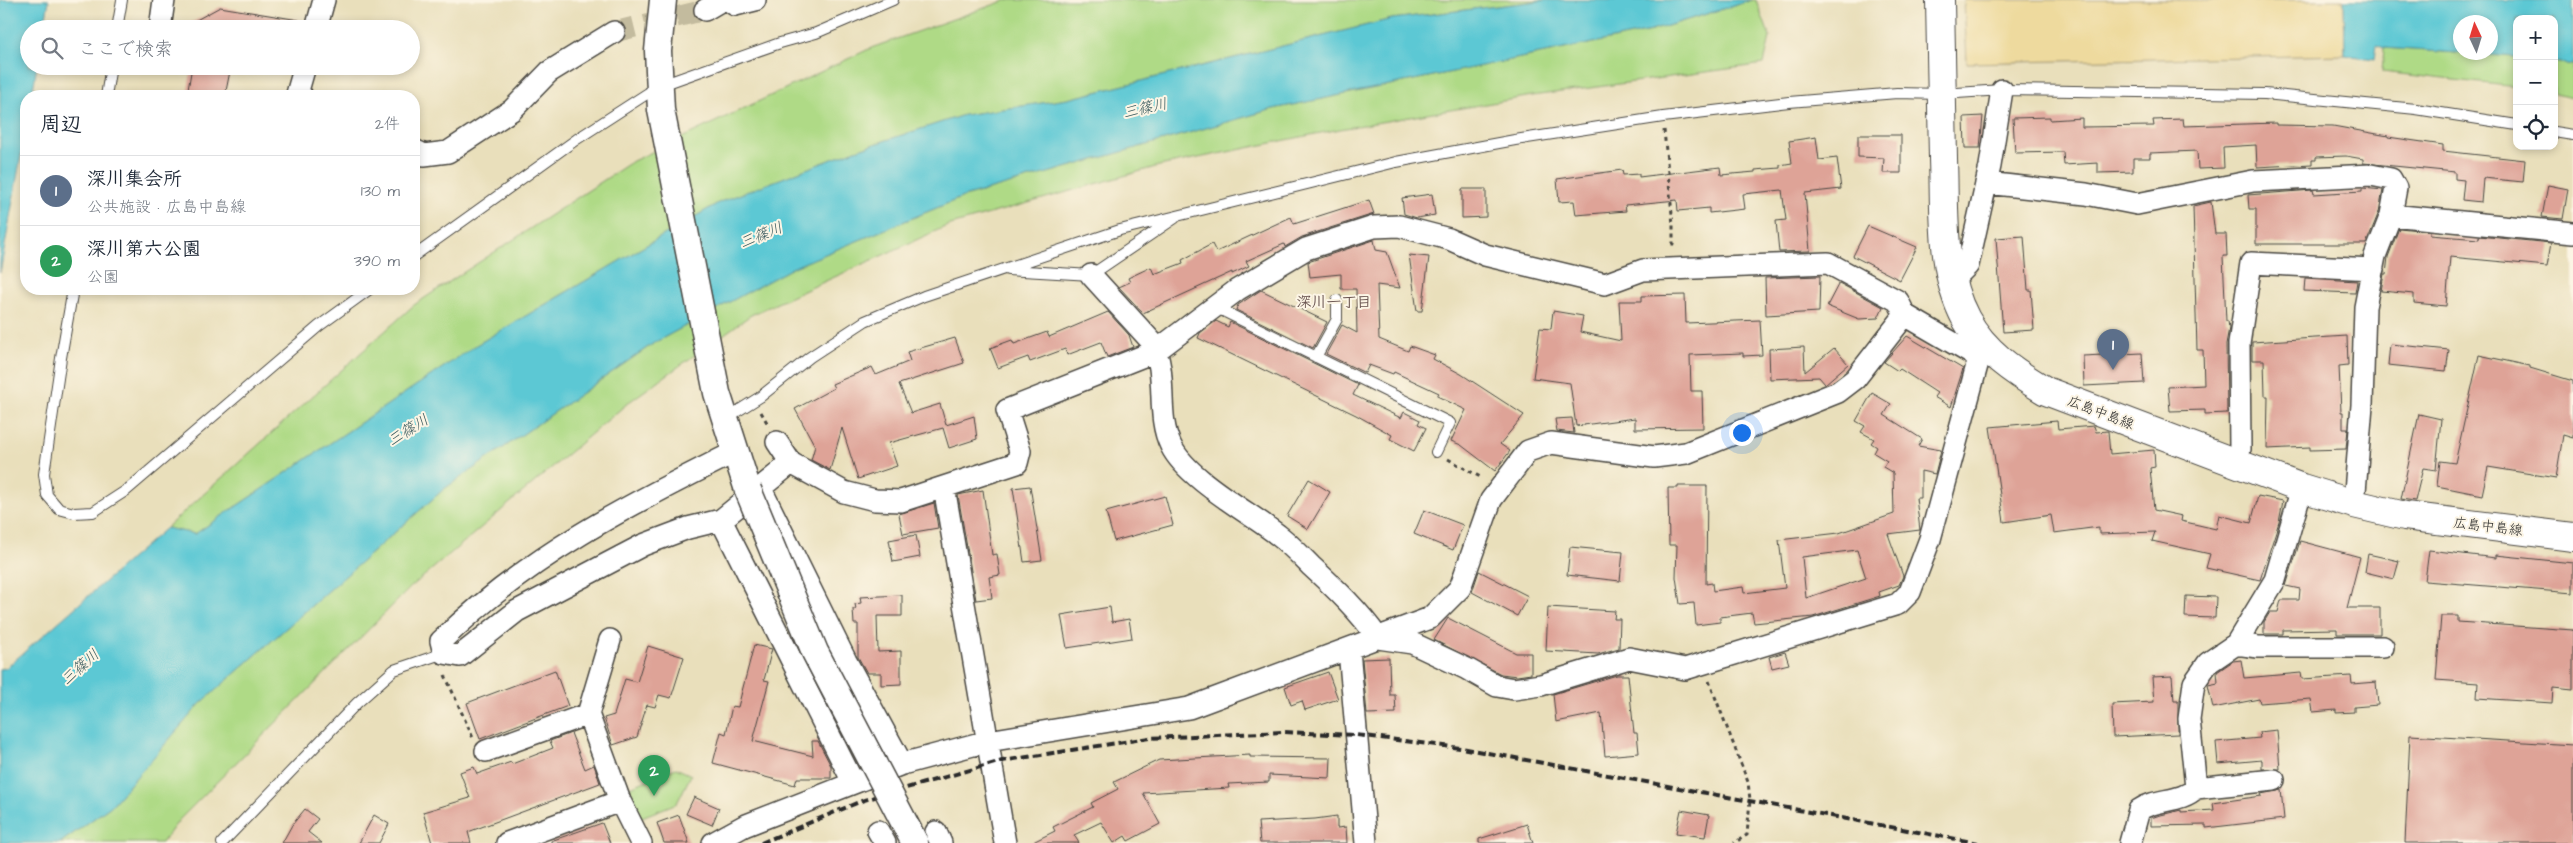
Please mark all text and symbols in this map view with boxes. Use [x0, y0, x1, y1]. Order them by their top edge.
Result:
north arrow [2453, 15, 2498, 60]
map controls [2513, 15, 2558, 150]
button: + [2513, 15, 2558, 60]
search box [20, 20, 420, 75]
icon: search [38, 34, 66, 62]
text: ここで検索 [78, 36, 173, 63]
button: − [2513, 60, 2558, 105]
water label: 三篠川 [1121, 93, 1169, 124]
button: locate [2513, 105, 2558, 150]
text: 周辺 [40, 110, 82, 139]
text: 2件 [375, 113, 400, 135]
text: 深川集会所 [87, 166, 182, 193]
text: 1 [55, 180, 57, 202]
text: 130 m [361, 180, 400, 202]
text: 公共施設 · 広島中島線 [87, 196, 246, 218]
water label: 三篠川 [736, 217, 786, 254]
text: 深川第六公園 [87, 236, 201, 263]
text: 2 [51, 250, 61, 272]
text: 390 m [354, 250, 400, 272]
text: 公園 [87, 266, 119, 288]
district label: 深川一丁目 [1296, 292, 1372, 313]
pin: 1 [2097, 329, 2129, 370]
street label: 広島中島線 [2064, 391, 2137, 435]
water label: 三篠川 [384, 410, 433, 451]
your location [1729, 420, 1755, 446]
street label: 広島中島線 [2452, 513, 2524, 541]
water label: 三篠川 [57, 645, 104, 690]
pin: 2 [638, 755, 670, 796]

